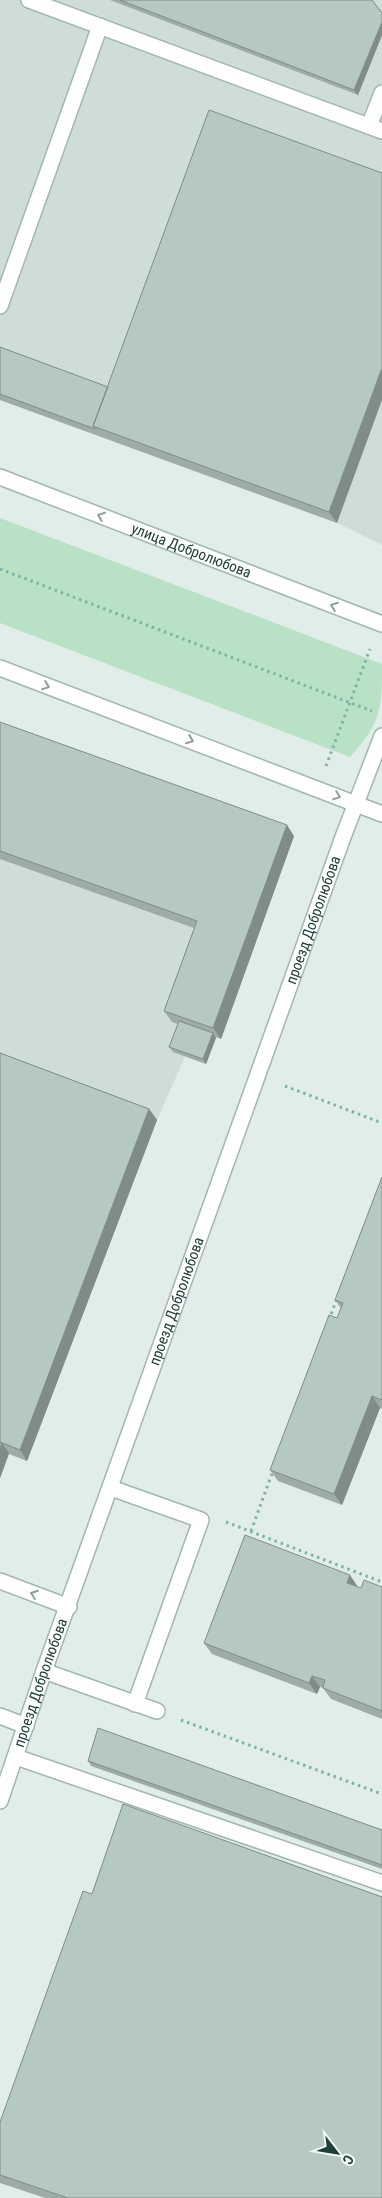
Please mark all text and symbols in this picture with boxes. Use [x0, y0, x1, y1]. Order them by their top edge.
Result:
one-way arrow [97, 512, 106, 522]
street label: улица Добролюбова [129, 519, 254, 582]
one-way arrow [331, 602, 339, 612]
one-way arrow [41, 680, 49, 690]
one-way arrow [185, 734, 193, 744]
one-way arrow [332, 790, 340, 800]
street label: проезд Добролюбова [282, 853, 344, 987]
street label: проезд Добролюбова [145, 1235, 208, 1368]
one-way arrow [30, 1590, 39, 1601]
street label: проезд Добролюбова [10, 1616, 71, 1749]
north arrow [312, 2128, 362, 2178]
text: С [339, 2152, 357, 2167]

